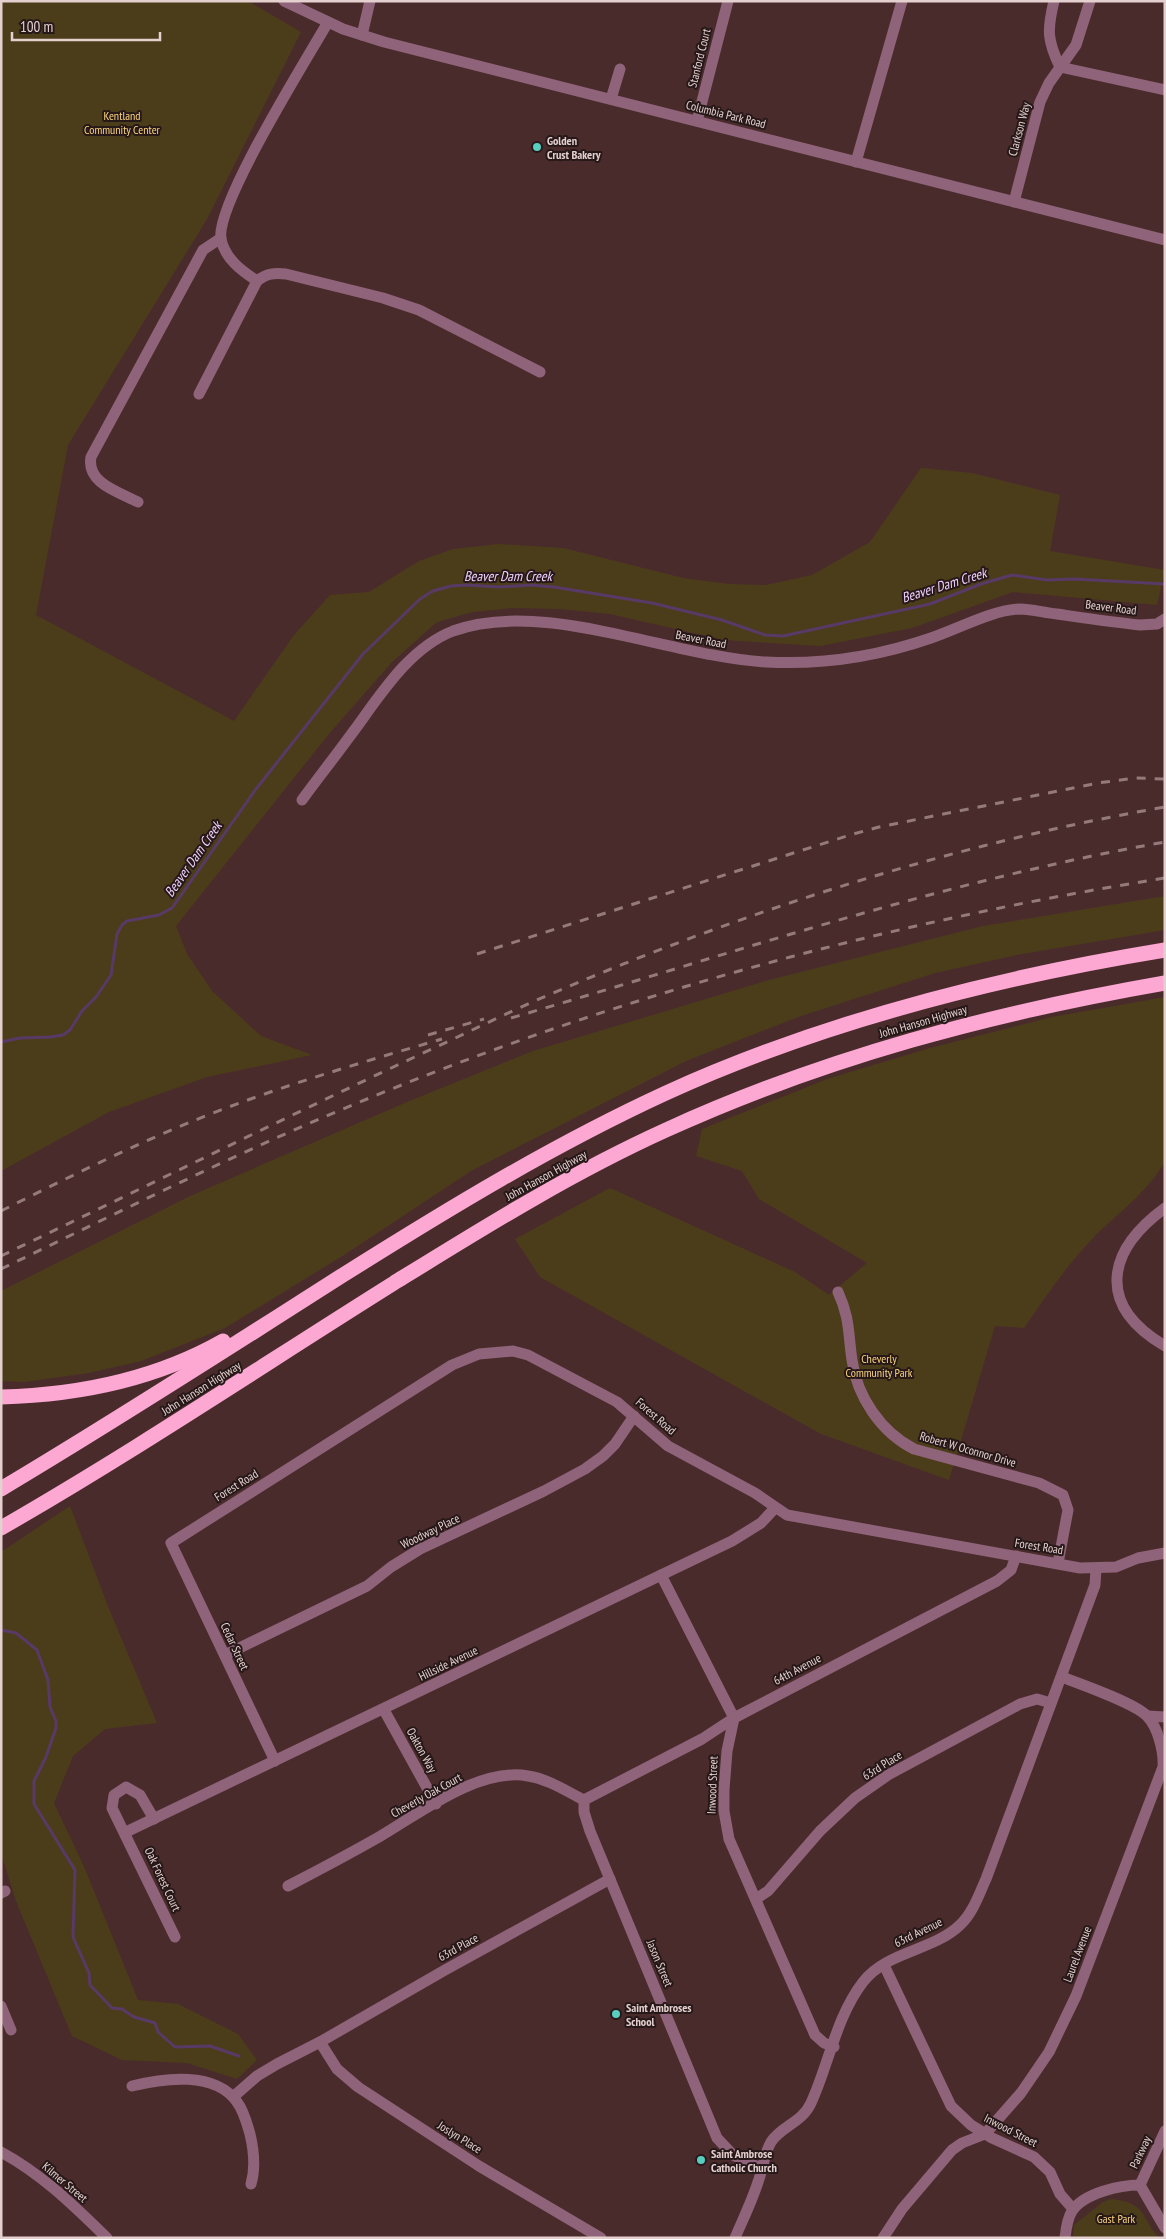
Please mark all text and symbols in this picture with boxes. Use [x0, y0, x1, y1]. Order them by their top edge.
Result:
scale bar [12, 10, 160, 42]
text: 100 m [20, 17, 53, 36]
street label: Stanford Court [684, 26, 714, 89]
street label: Columbia Park Road [684, 97, 768, 131]
street label: Clarkson Way [1005, 100, 1033, 157]
park label: Kentland Community Center [84, 108, 161, 137]
place label: Golden Crust Bakery [547, 133, 601, 162]
marker: Golden Crust Bakery [531, 141, 543, 153]
water label: Beaver Dam Creek [899, 563, 990, 606]
water label: Beaver Dam Creek [464, 567, 554, 585]
street label: Beaver Road [1085, 596, 1137, 618]
street label: Beaver Road [674, 627, 728, 651]
water label: Beaver Dam Creek [160, 817, 226, 900]
street label: John Hanson Highway [876, 1001, 969, 1041]
street label: John Hanson Highway [502, 1146, 590, 1204]
park label: Cheverly Community Park [846, 1351, 913, 1380]
street label: John Hanson Highway [158, 1357, 244, 1419]
street label: Forest Road [633, 1394, 679, 1438]
street label: Robert W Oconnor Drive [918, 1428, 1018, 1470]
street label: Forest Road [211, 1466, 261, 1504]
street label: Woodway Place [398, 1510, 462, 1552]
street label: Forest Road [1014, 1535, 1064, 1557]
street label: Cedar Street [217, 1620, 253, 1673]
street label: Hillside Avenue [416, 1642, 480, 1684]
street label: 64th Avenue [771, 1650, 823, 1688]
street label: Oakton Way [404, 1725, 441, 1775]
street label: 63rd Place [859, 1747, 905, 1783]
street label: Inwood Street [703, 1755, 721, 1814]
street label: Cheverly Oak Court [388, 1769, 465, 1821]
street label: Oak Forest Court [142, 1845, 185, 1914]
street label: 63rd Avenue [891, 1914, 945, 1950]
street label: Laurel Avenue [1060, 1924, 1094, 1984]
street label: 63rd Place [435, 1930, 481, 1964]
street label: Jason Street [643, 1936, 677, 1989]
place label: Saint Ambroses School [626, 2000, 692, 2029]
marker: Saint Ambroses School [610, 2008, 622, 2020]
street label: Inwood Street [982, 2110, 1041, 2150]
street label: Joslyn Place [434, 2117, 485, 2156]
street label: Parkway [1126, 2133, 1154, 2171]
place label: Saint Ambrose Catholic Church [711, 2146, 777, 2175]
marker: Saint Ambrose Catholic Church [695, 2154, 707, 2166]
street label: Kilmer Street [39, 2159, 91, 2206]
park label: Gast Park [1097, 2211, 1136, 2226]

